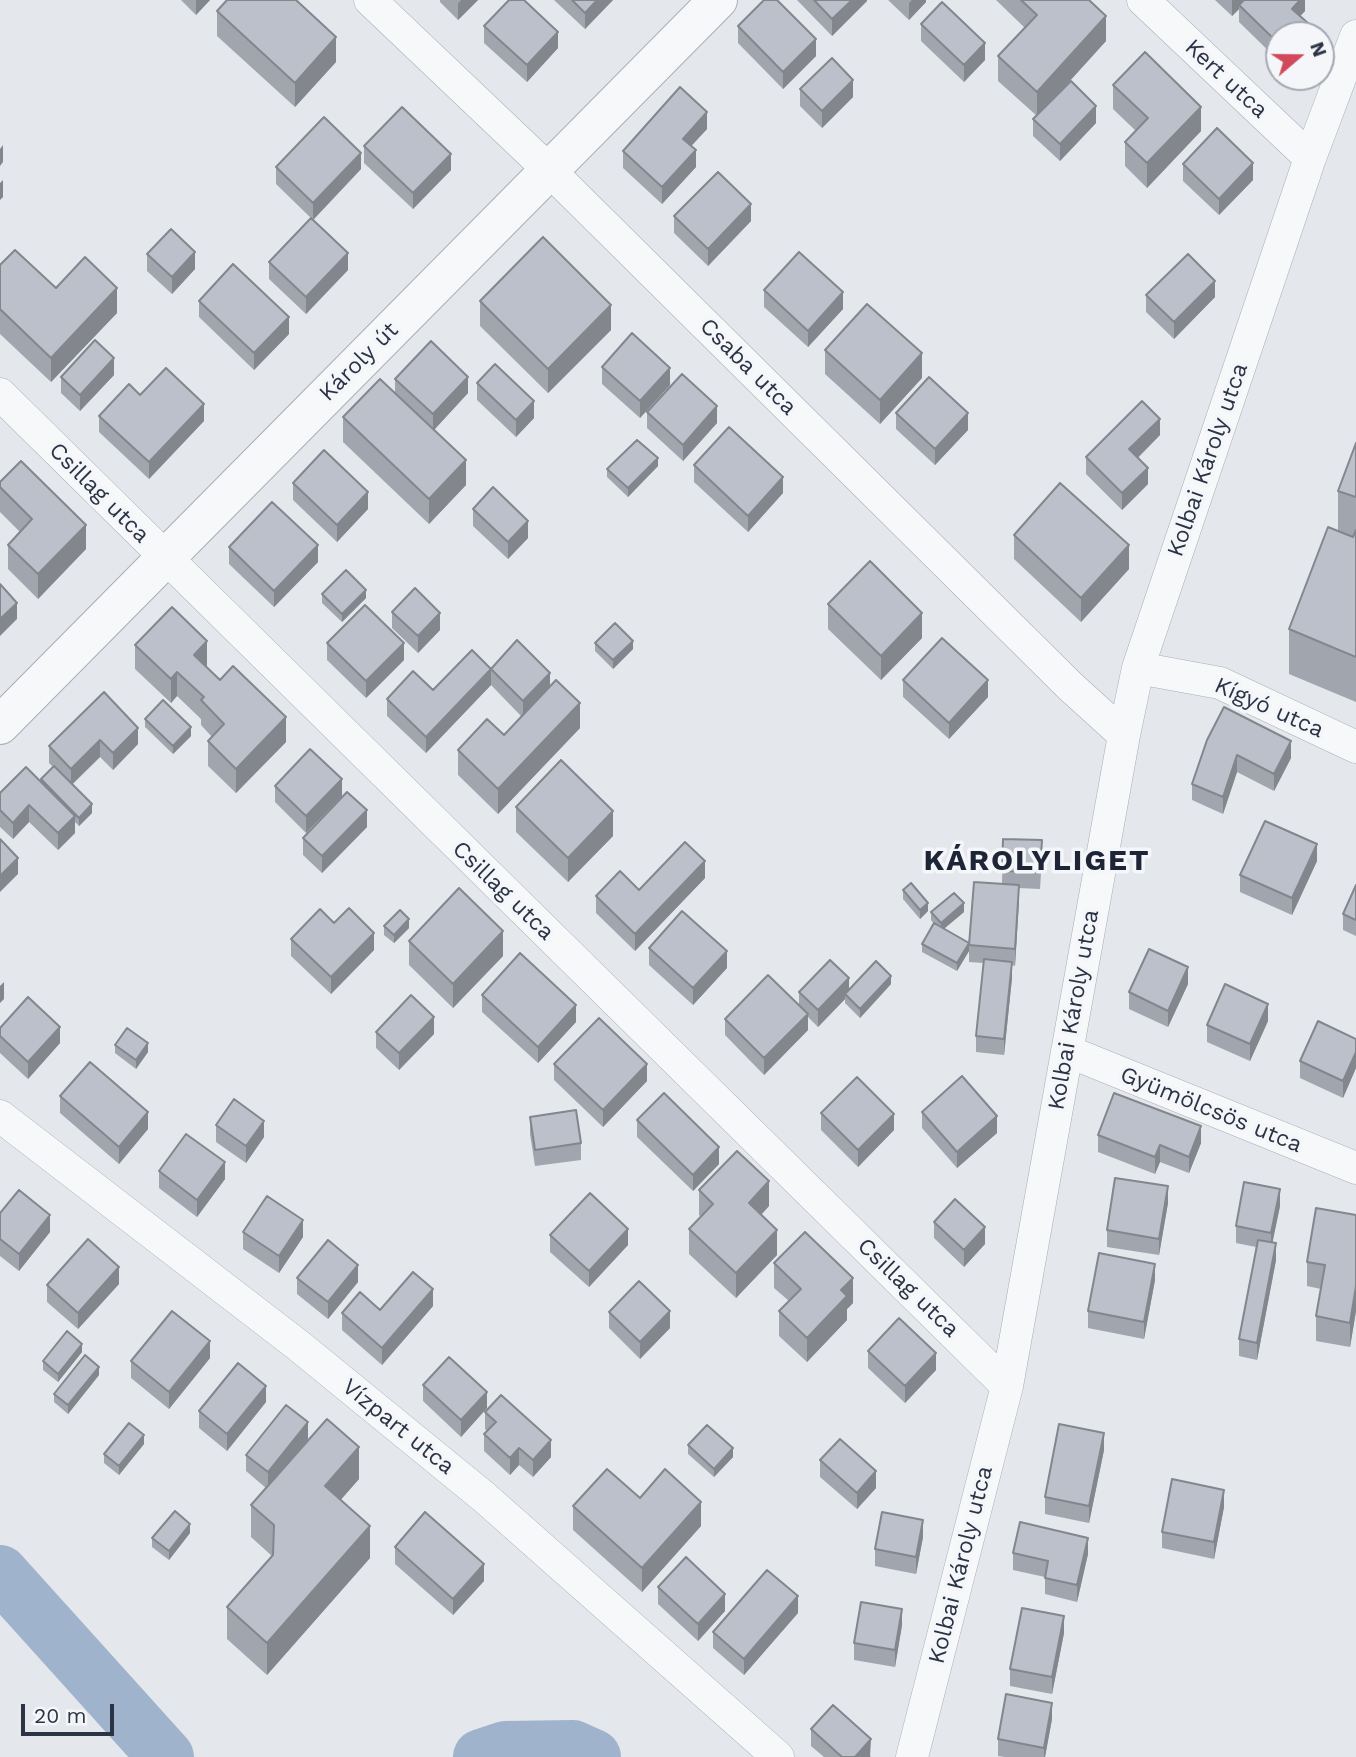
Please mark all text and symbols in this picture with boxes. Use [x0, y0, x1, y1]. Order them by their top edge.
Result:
north arrow [1265, 21, 1335, 91]
street label: Kert utca [1179, 34, 1273, 124]
text: N [1305, 39, 1332, 60]
street label: Csaba utca [694, 313, 802, 421]
street label: Károly út [314, 317, 404, 407]
street label: Kolbai Károly utca [1162, 360, 1254, 560]
street label: Csillag utca [43, 437, 155, 549]
street label: Kígyó utca [1210, 672, 1328, 744]
street label: Csillag utca [446, 836, 560, 946]
district label: KÁROLYLIGET [925, 843, 1149, 879]
street label: Kolbai Károly utca [1043, 908, 1105, 1112]
street label: Gyümölcsös utca [1116, 1061, 1306, 1159]
street label: Csillag utca [851, 1233, 965, 1343]
street label: Vízpart utca [336, 1373, 460, 1481]
street label: Kolbai Károly utca [923, 1463, 999, 1667]
scale bar [24, 1690, 117, 1734]
text: 20 m [34, 1703, 86, 1728]

